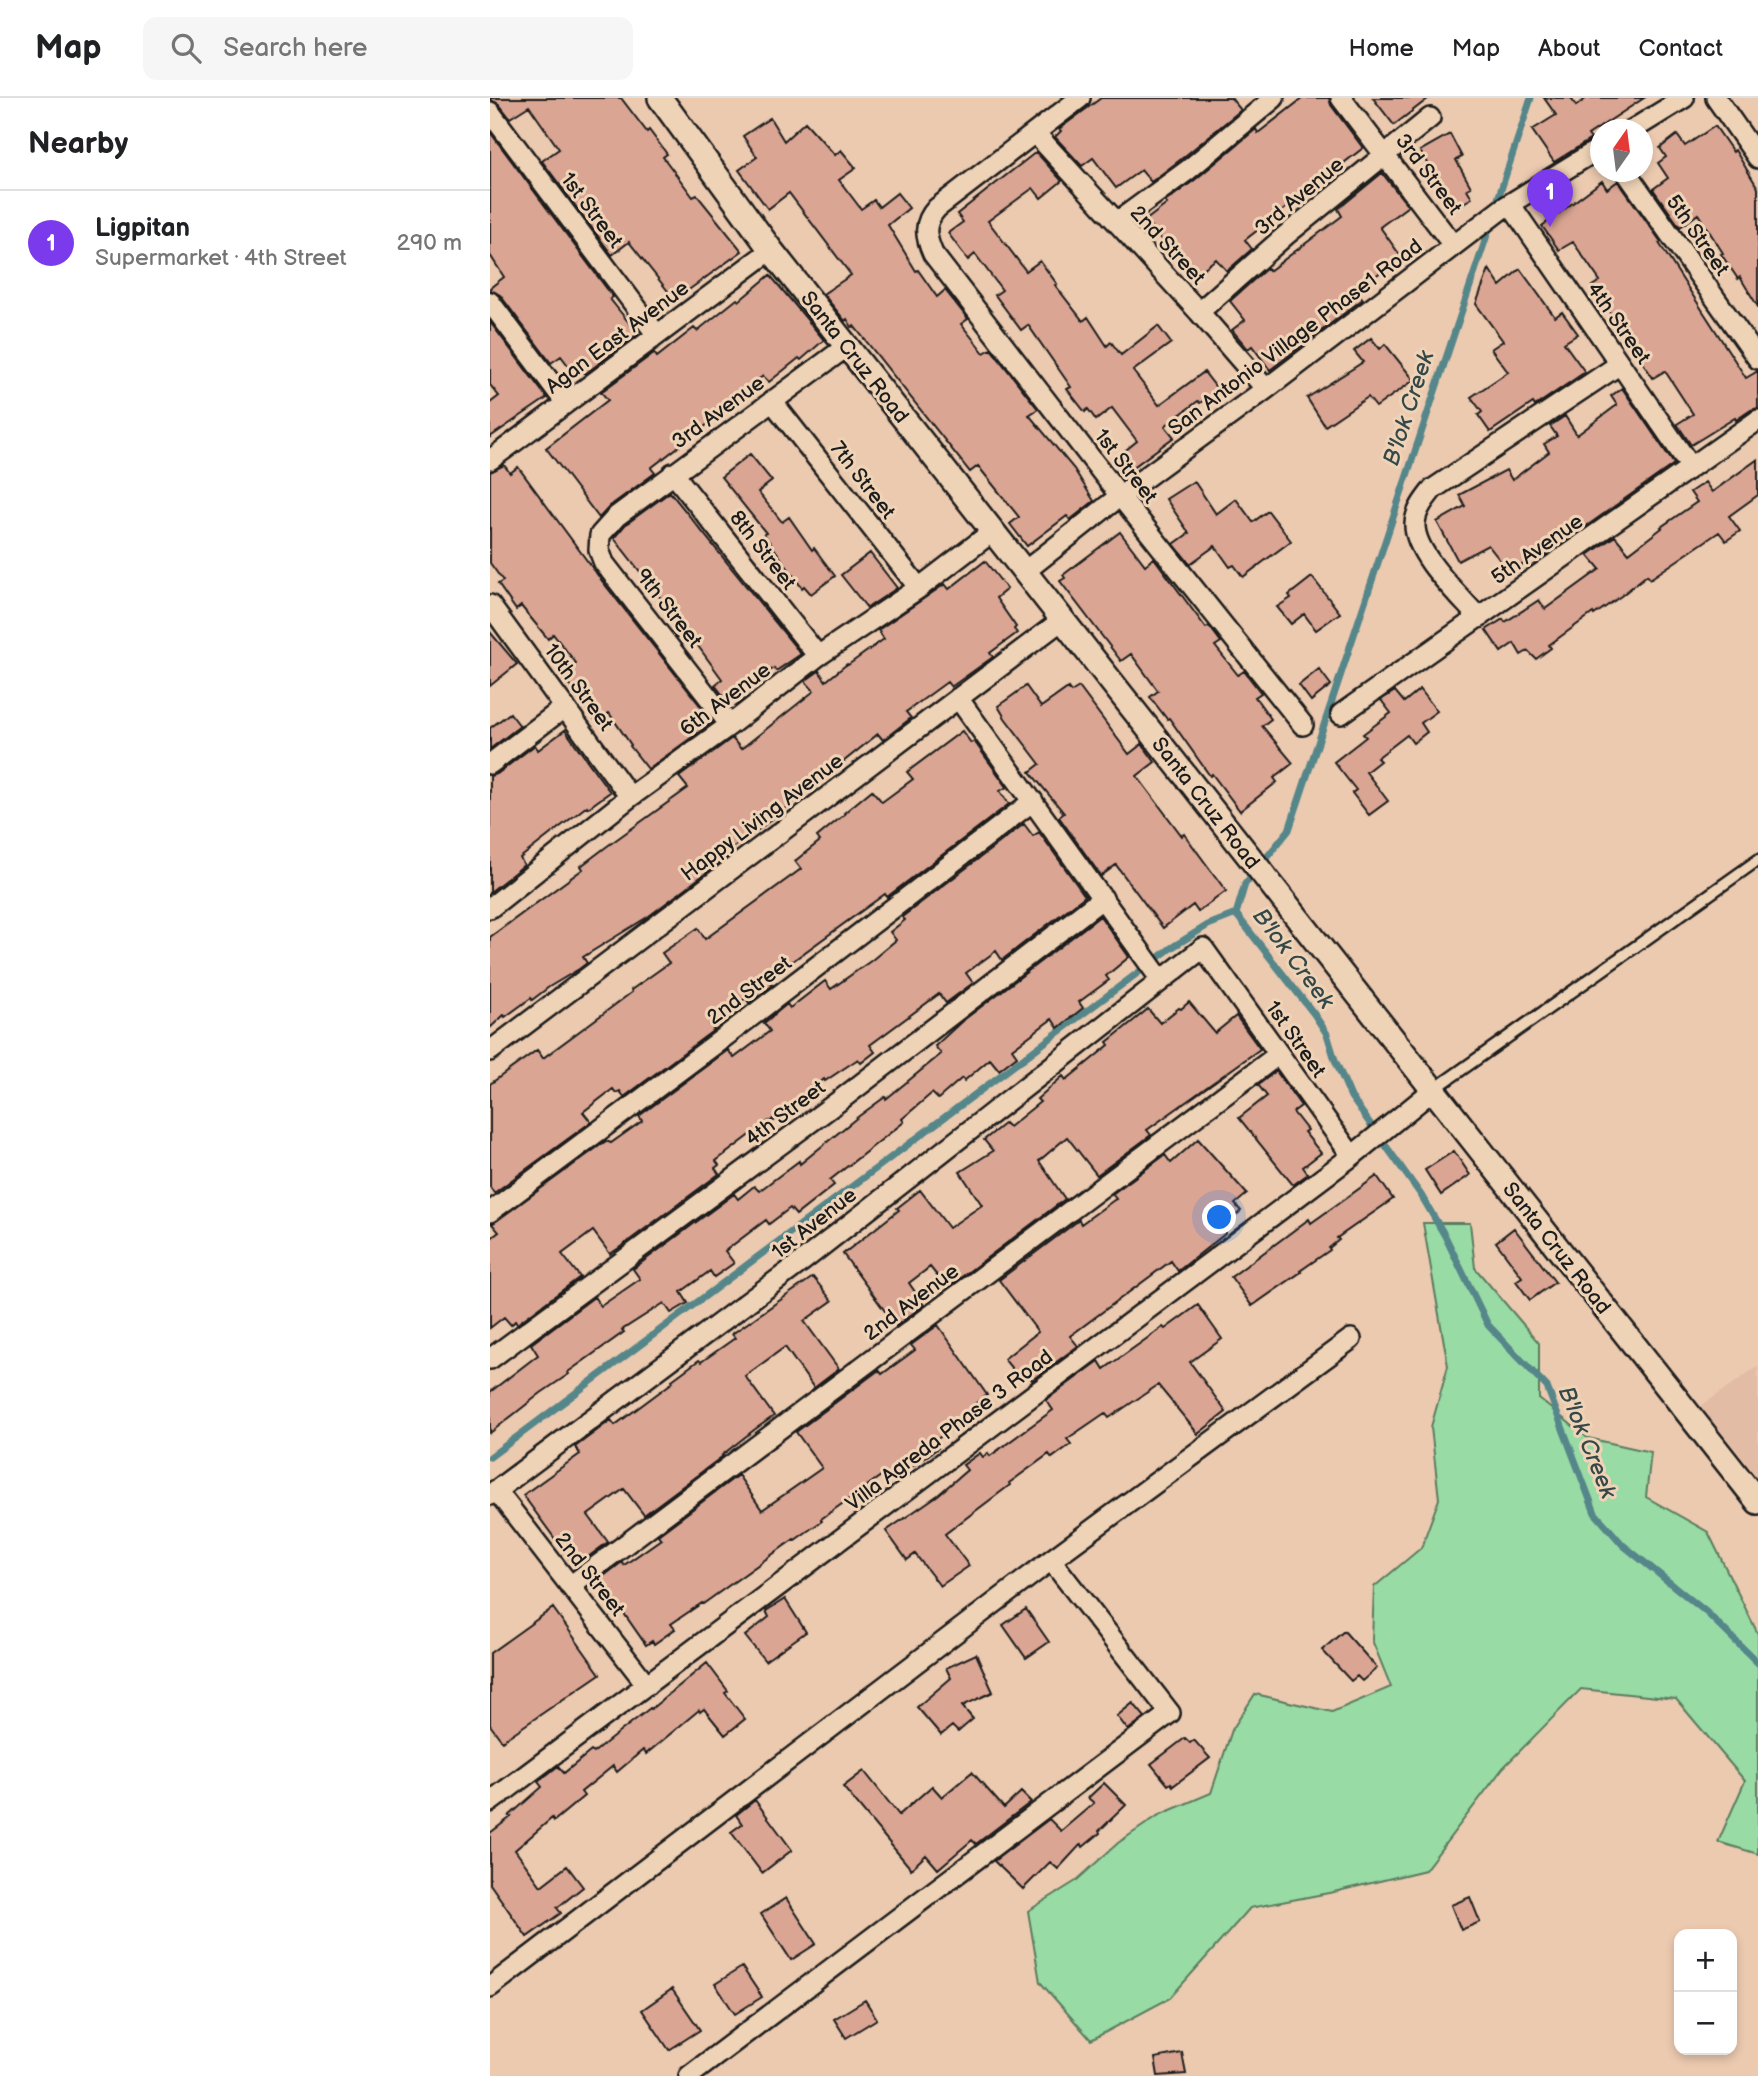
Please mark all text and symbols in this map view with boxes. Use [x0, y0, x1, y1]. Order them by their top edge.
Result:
search box [143, 17, 633, 80]
text: Map [35, 28, 101, 68]
icon: search [167, 29, 205, 67]
text: Search here [223, 33, 367, 64]
text: Home [1349, 34, 1414, 63]
text: Map [1452, 34, 1500, 63]
text: About [1538, 34, 1600, 63]
text: Contact [1638, 34, 1723, 63]
north arrow [1590, 119, 1653, 182]
text: Nearby [28, 126, 128, 162]
street label: 3rd Street [1390, 129, 1468, 220]
street label: 3rd Avenue [1250, 152, 1349, 241]
street label: 1st Street [555, 168, 628, 253]
pin: 1 [1527, 169, 1573, 227]
street label: 5th Street [1661, 190, 1735, 281]
street label: 2nd Street [1125, 201, 1211, 291]
text: Ligpitan [95, 213, 190, 244]
text: 1 [46, 229, 56, 257]
text: 290 m [396, 229, 462, 257]
street label: San Antonio Village Phase1 Road [1163, 234, 1427, 441]
text: Supermarket · 4th Street [95, 244, 347, 272]
street label: Agan East Avenue [541, 275, 694, 399]
street label: 4th Street [1581, 278, 1656, 369]
street label: Santa Cruz Road [795, 286, 914, 428]
water label: B'lok Creek [1377, 347, 1441, 469]
street label: 3rd Avenue [667, 370, 769, 454]
street label: 1st Street [1089, 424, 1163, 509]
street label: 7th Street [825, 437, 901, 524]
street label: 8th Street [724, 506, 801, 595]
street label: 5th Avenue [1487, 509, 1588, 590]
street label: 9th Street [630, 564, 707, 653]
street label: 10th Street [539, 639, 619, 736]
street label: 6th Avenue [675, 657, 776, 742]
street label: Santa Cruz Road [1146, 732, 1265, 874]
street label: Happy Living Avenue [676, 748, 848, 887]
water label: B'lok Creek [1246, 903, 1341, 1015]
street label: 2nd Street [702, 950, 797, 1030]
street label: 1st Street [1260, 996, 1331, 1083]
street label: 4th Street [740, 1075, 831, 1152]
street label: Santa Cruz Road [1497, 1177, 1616, 1319]
street label: 1st Avenue [767, 1182, 862, 1264]
your location [1202, 1200, 1236, 1234]
street label: 2nd Avenue [859, 1259, 964, 1346]
street label: Villa Agreda Phase 3 Road [841, 1344, 1058, 1517]
water label: B'lok Creek [1552, 1382, 1623, 1503]
street label: 2nd Street [549, 1528, 630, 1622]
map controls [1674, 1929, 1737, 2055]
button: + [1674, 1929, 1737, 1992]
button: − [1674, 1992, 1737, 2055]

